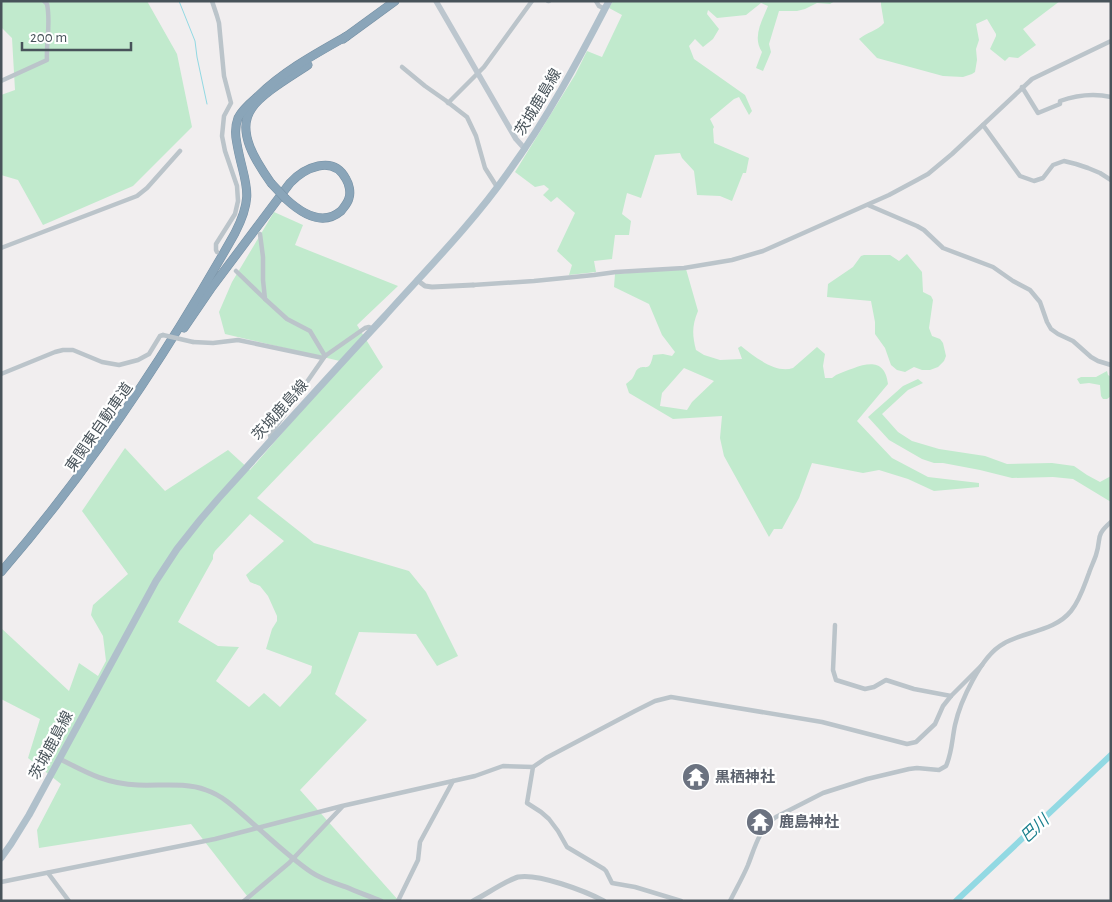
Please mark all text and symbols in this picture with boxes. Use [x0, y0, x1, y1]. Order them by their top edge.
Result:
scale bar [22, 20, 131, 52]
text: 200 m [30, 30, 67, 45]
street label: 茨城鹿島線 [512, 66, 564, 138]
street label: 茨城鹿島線 [249, 377, 311, 443]
street label: 東関東自動車道 [62, 379, 136, 475]
street label: 茨城鹿島線 [26, 708, 76, 782]
temple icon: 黒栖神社 [681, 762, 711, 792]
place label: 黒栖神社 [715, 768, 775, 785]
temple icon: 鹿島神社 [745, 807, 775, 837]
water label: 巴川 [1018, 811, 1053, 845]
place label: 鹿島神社 [779, 813, 839, 830]

